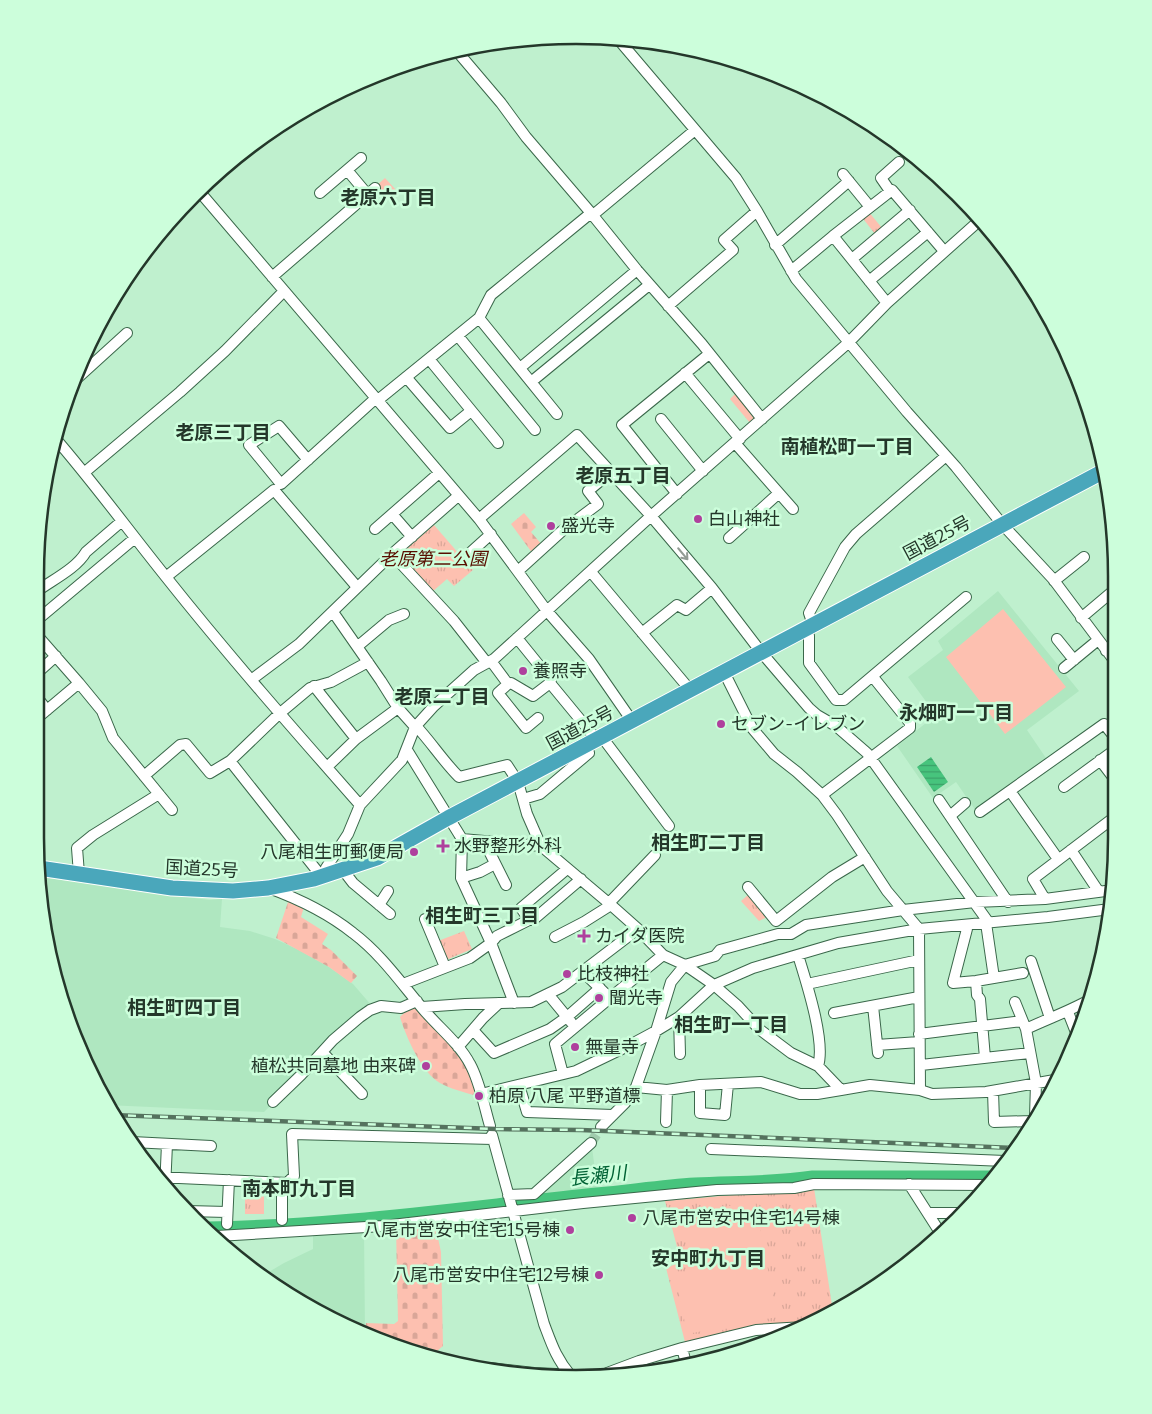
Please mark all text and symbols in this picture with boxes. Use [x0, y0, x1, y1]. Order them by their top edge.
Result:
district label: 老原六丁目 [340, 186, 436, 209]
district label: 老原三丁目 [175, 421, 271, 444]
district label: 南植松町一丁目 [780, 435, 914, 458]
district label: 老原五丁目 [575, 464, 671, 487]
place label: 白山神社 [708, 508, 780, 530]
street label: 国道25号 [899, 511, 975, 565]
marker: 白山神社 [692, 513, 704, 525]
place label: 盛光寺 [561, 515, 615, 537]
marker: 盛光寺 [545, 520, 557, 532]
one-way arrow [677, 547, 688, 560]
park label: 老原第二公園 [379, 548, 490, 570]
place label: 養照寺 [533, 660, 587, 682]
marker: 養照寺 [517, 665, 529, 677]
district label: 老原二丁目 [394, 685, 490, 708]
street label: 国道25号 [542, 701, 618, 755]
district label: 永畑町一丁目 [899, 701, 1013, 724]
place label: セブン-イレブン [731, 713, 865, 735]
marker: セブン-イレブン [715, 718, 727, 730]
district label: 相生町二丁目 [651, 831, 765, 854]
place label: 水野整形外科 [454, 835, 562, 857]
marker: 水野整形外科 [436, 839, 450, 853]
place label: 八尾相生町郵便局 [260, 841, 404, 863]
marker: 八尾相生町郵便局 [408, 846, 420, 858]
street label: 国道25号 [165, 856, 239, 882]
district label: 相生町三丁目 [425, 904, 539, 927]
place label: カイダ医院 [595, 925, 684, 947]
marker: カイダ医院 [577, 929, 591, 943]
place label: 比枝神社 [577, 963, 649, 985]
marker: 比枝神社 [561, 968, 573, 980]
place label: 聞光寺 [609, 987, 663, 1009]
marker: 聞光寺 [593, 992, 605, 1004]
district label: 相生町四丁目 [127, 996, 241, 1019]
district label: 相生町一丁目 [674, 1013, 788, 1036]
place label: 無量寺 [585, 1036, 639, 1058]
marker: 無量寺 [569, 1041, 581, 1053]
place label: 植松共同墓地 由来碑 [250, 1055, 416, 1077]
marker: 植松共同墓地 由来碑 [420, 1060, 432, 1072]
place label: 柏原 八尾 平野道標 [489, 1085, 640, 1107]
marker: 柏原 八尾 平野道標 [473, 1090, 485, 1102]
water label: 長瀬川 [568, 1161, 630, 1190]
district label: 南本町九丁目 [242, 1177, 356, 1200]
place label: 八尾市営安中住宅14号棟 [642, 1207, 840, 1229]
marker: 八尾市営安中住宅14号棟 [626, 1212, 638, 1224]
place label: 八尾市営安中住宅15号棟 [363, 1219, 560, 1241]
marker: 八尾市営安中住宅15号棟 [564, 1224, 576, 1236]
district label: 安中町九丁目 [651, 1247, 765, 1270]
place label: 八尾市営安中住宅12号棟 [392, 1264, 589, 1286]
marker: 八尾市営安中住宅12号棟 [593, 1269, 605, 1281]

